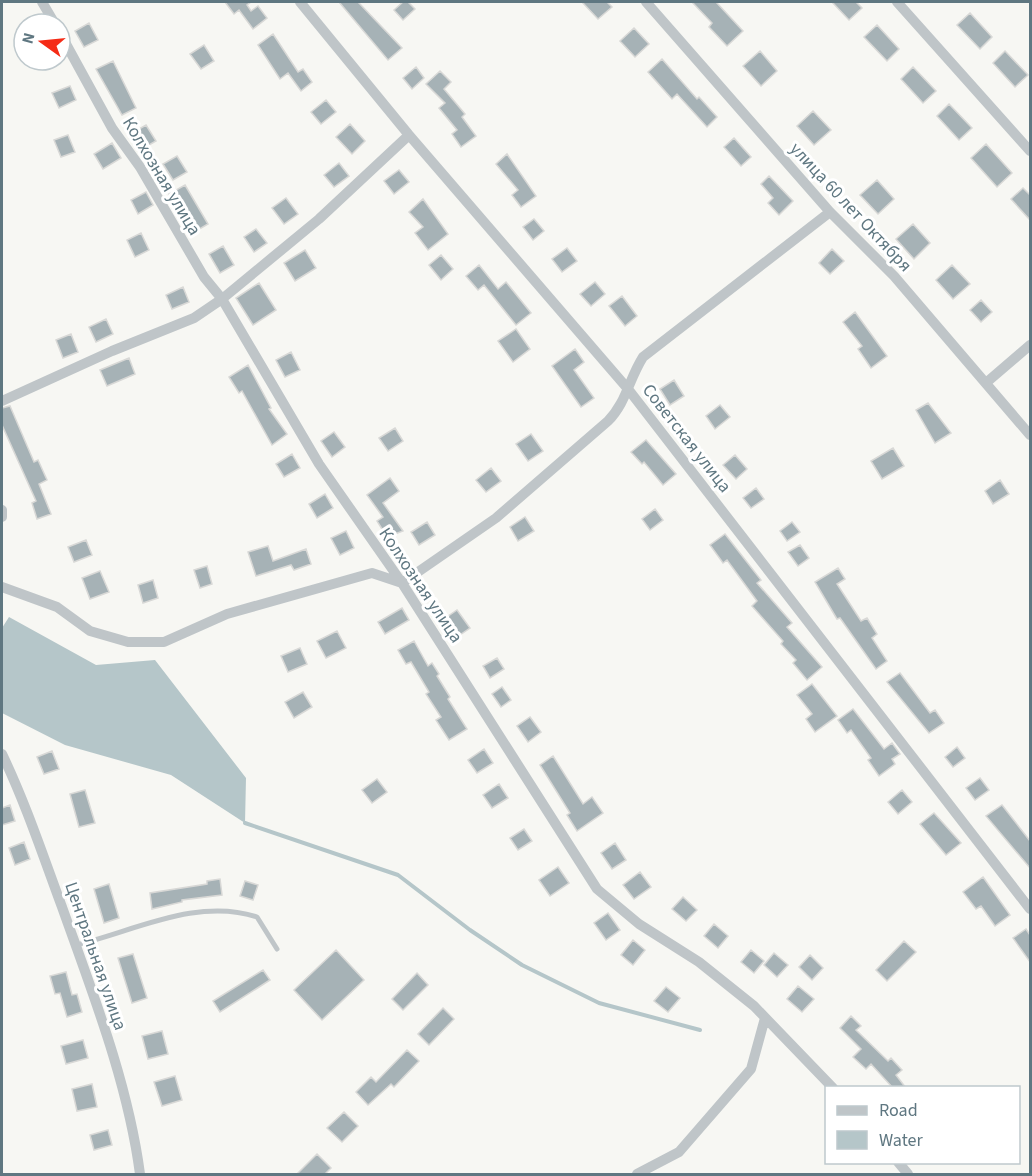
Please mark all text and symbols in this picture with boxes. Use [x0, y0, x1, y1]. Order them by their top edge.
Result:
north arrow [12, 12, 72, 72]
text: N [16, 30, 40, 46]
street label: Колхозная улица [116, 112, 207, 240]
street label: улица 60 лет Октября [784, 137, 917, 278]
street label: Советская улица [636, 379, 737, 498]
street label: Колхозная улица [373, 523, 468, 648]
street label: Центральная улица [58, 879, 133, 1034]
legend [825, 1086, 1020, 1164]
text: Road [879, 1098, 918, 1123]
text: Water [879, 1128, 923, 1153]

